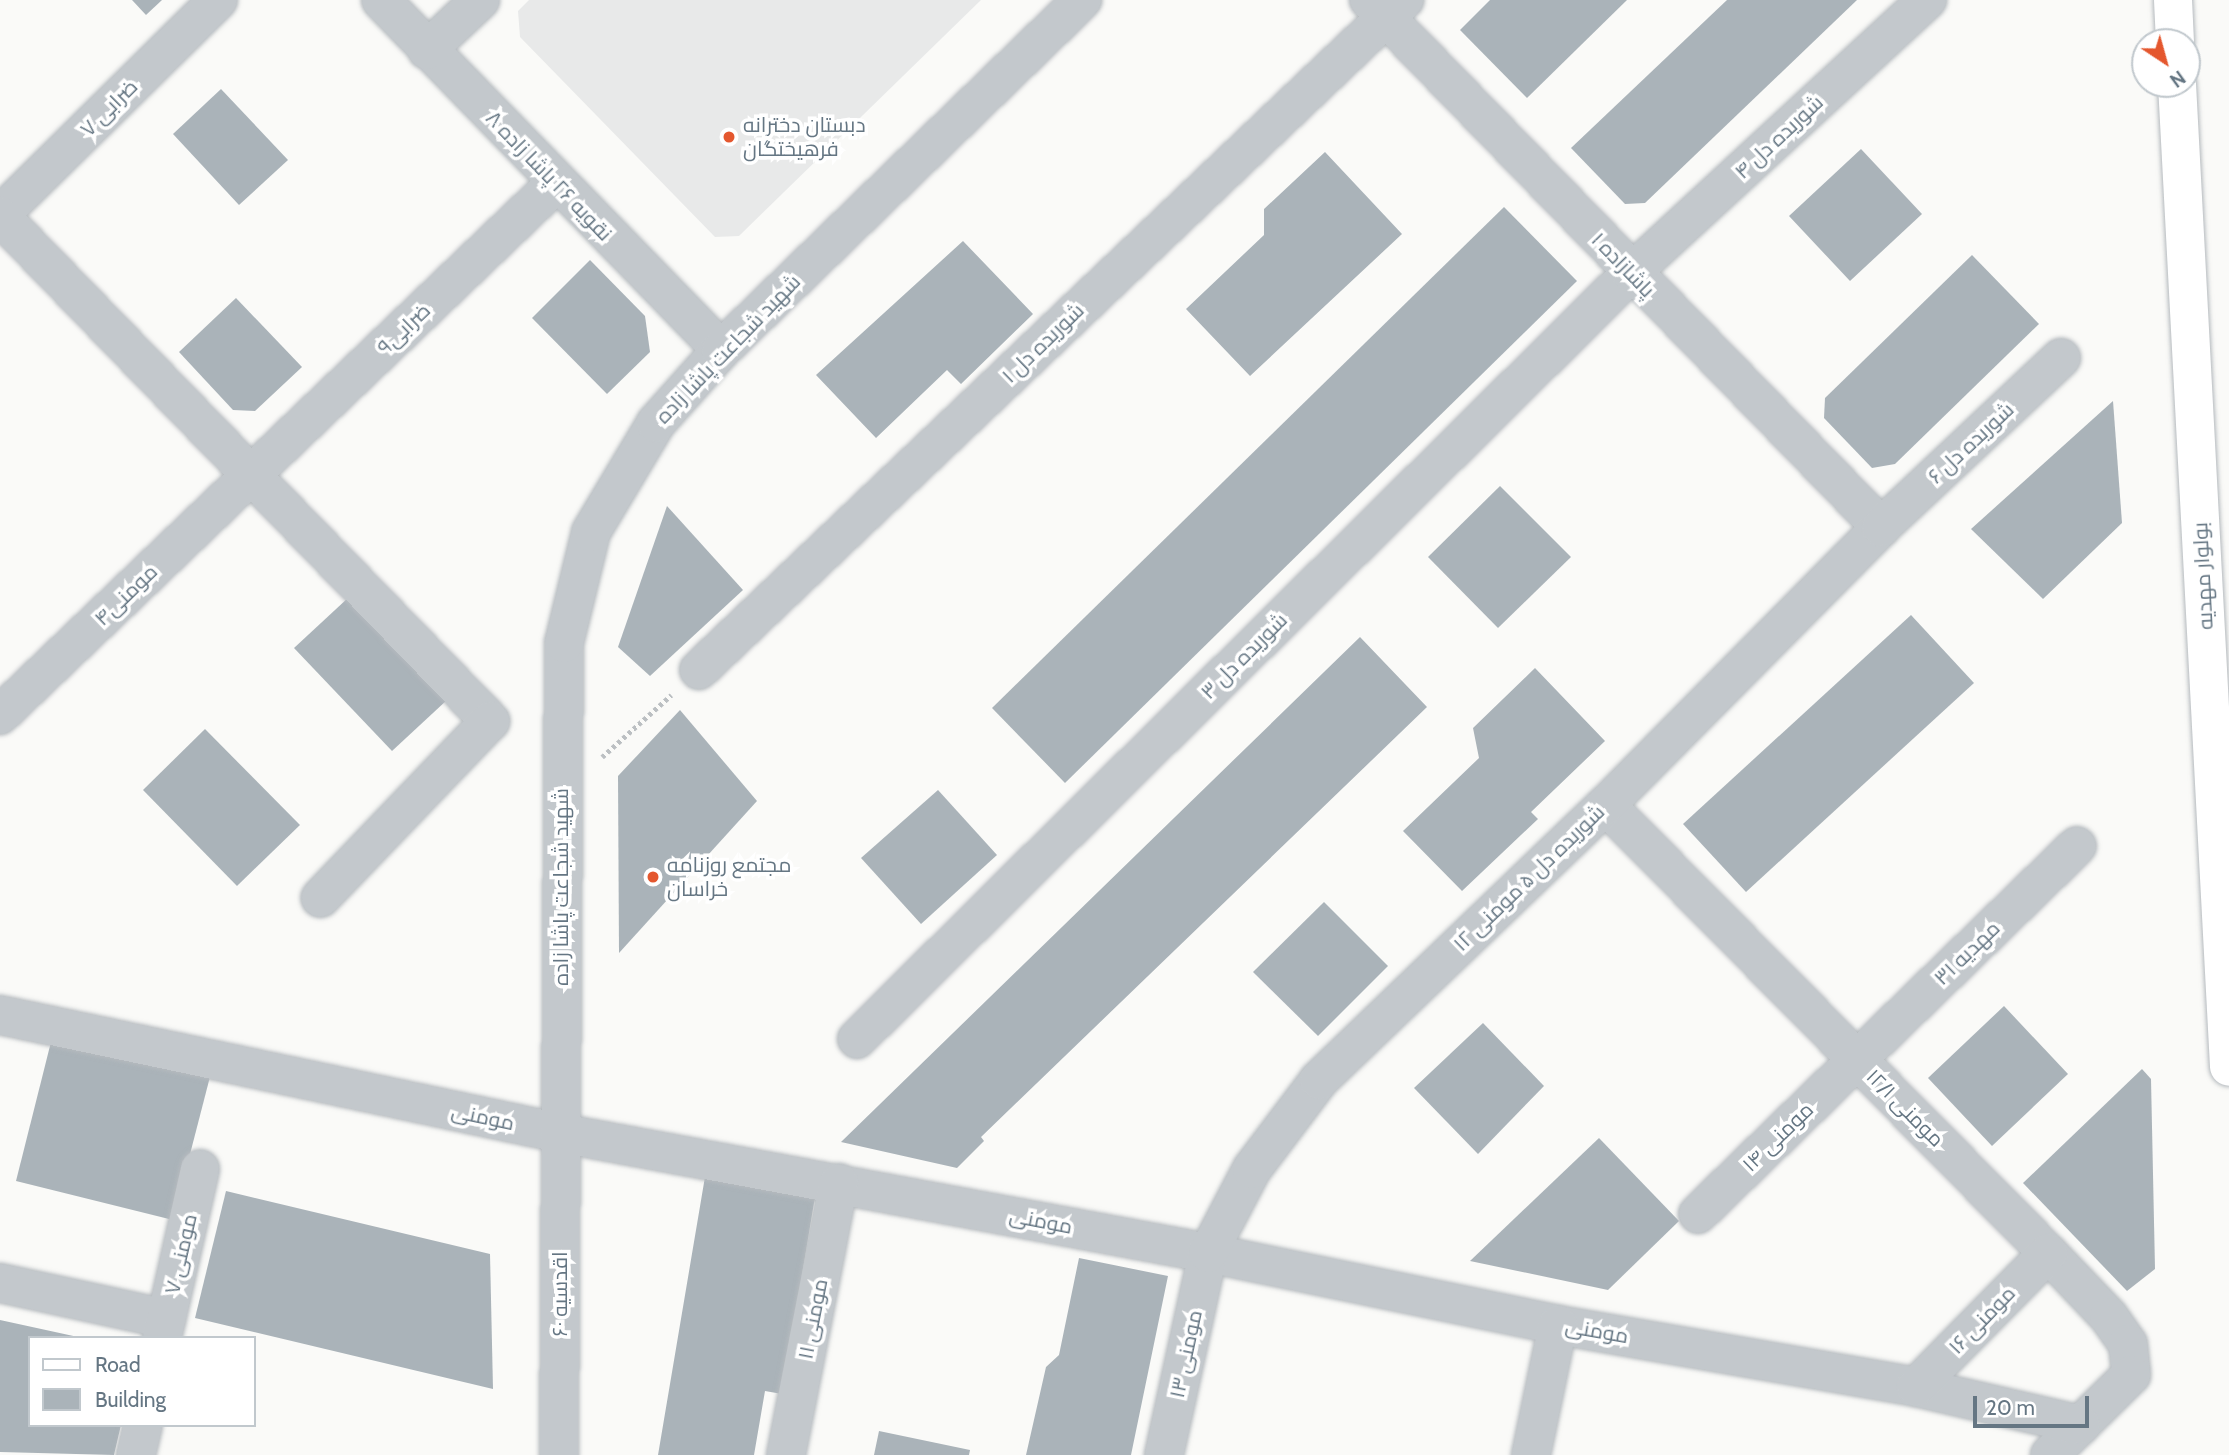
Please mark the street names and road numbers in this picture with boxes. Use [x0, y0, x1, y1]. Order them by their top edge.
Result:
street label: ضرابی ۷ [75, 74, 143, 142]
street label: شوریده دل ۴ [1730, 90, 1828, 184]
street label: نقویه ۲۶ پاشا زاده ۸ [481, 106, 617, 246]
street label: پاشازاده ۱ [1586, 227, 1660, 303]
street label: شهید شجاعت پاشا زاده [650, 269, 806, 429]
street label: ضرابی۹ [372, 298, 436, 360]
street label: شوریده دل ۱ [997, 298, 1089, 388]
street label: شوریده دل ۶ [1923, 397, 2019, 489]
street label: بولوار مهدیه [2188, 521, 2218, 631]
street label: مومنی۴ [89, 559, 163, 631]
street label: شوریده دل ۳ [1196, 608, 1292, 704]
street label: شهید شجاعت پاشا زاده [548, 788, 574, 986]
street label: شوریده دل ۵ مومنی ۱۲ [1448, 799, 1610, 957]
street label: مهدیه ۳۱ [1929, 916, 2005, 990]
street label: مومنی ۱۲/۱ [1861, 1064, 1949, 1152]
street label: مومنی ۱۴ [1737, 1097, 1819, 1177]
street label: مومنی [449, 1098, 517, 1136]
street label: مومنی [1007, 1203, 1075, 1239]
street label: مومنی ۷ [160, 1211, 202, 1297]
street label: اقدسیه ۶۰ [547, 1251, 573, 1337]
street label: مومنی ۱۱ [793, 1277, 833, 1361]
street label: مومنی ۱۶ [1943, 1281, 2021, 1359]
street label: مومنی ۱۳ [1164, 1308, 1208, 1400]
street label: مومنی [1563, 1313, 1631, 1349]

